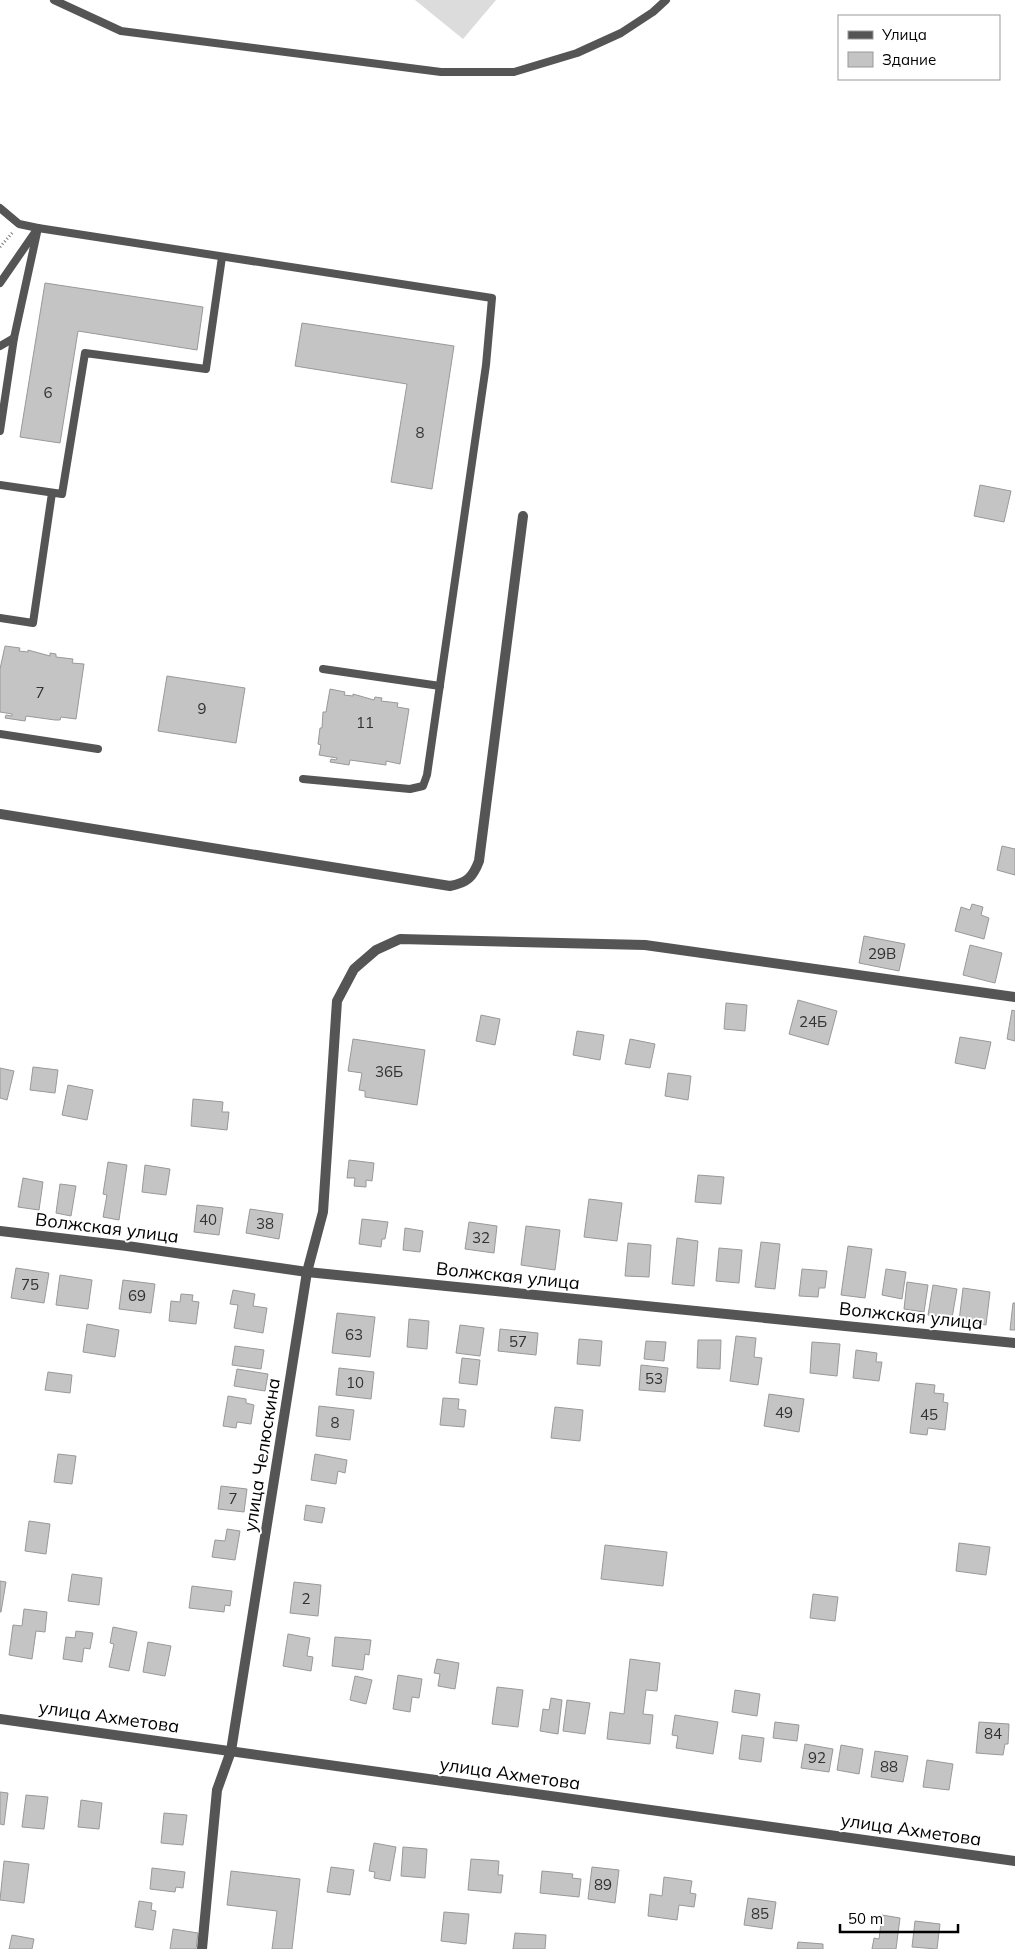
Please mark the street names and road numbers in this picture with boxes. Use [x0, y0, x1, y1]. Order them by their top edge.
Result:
street label: Волжская улица [34, 1207, 180, 1248]
street label: Волжская улица [435, 1257, 581, 1294]
street label: Волжская улица [838, 1297, 984, 1334]
street label: улица Челюскина [238, 1376, 285, 1534]
street label: улица Ахметова [37, 1695, 181, 1738]
street label: улица Ахметова [438, 1752, 582, 1795]
street label: улица Ахметова [839, 1808, 983, 1851]

